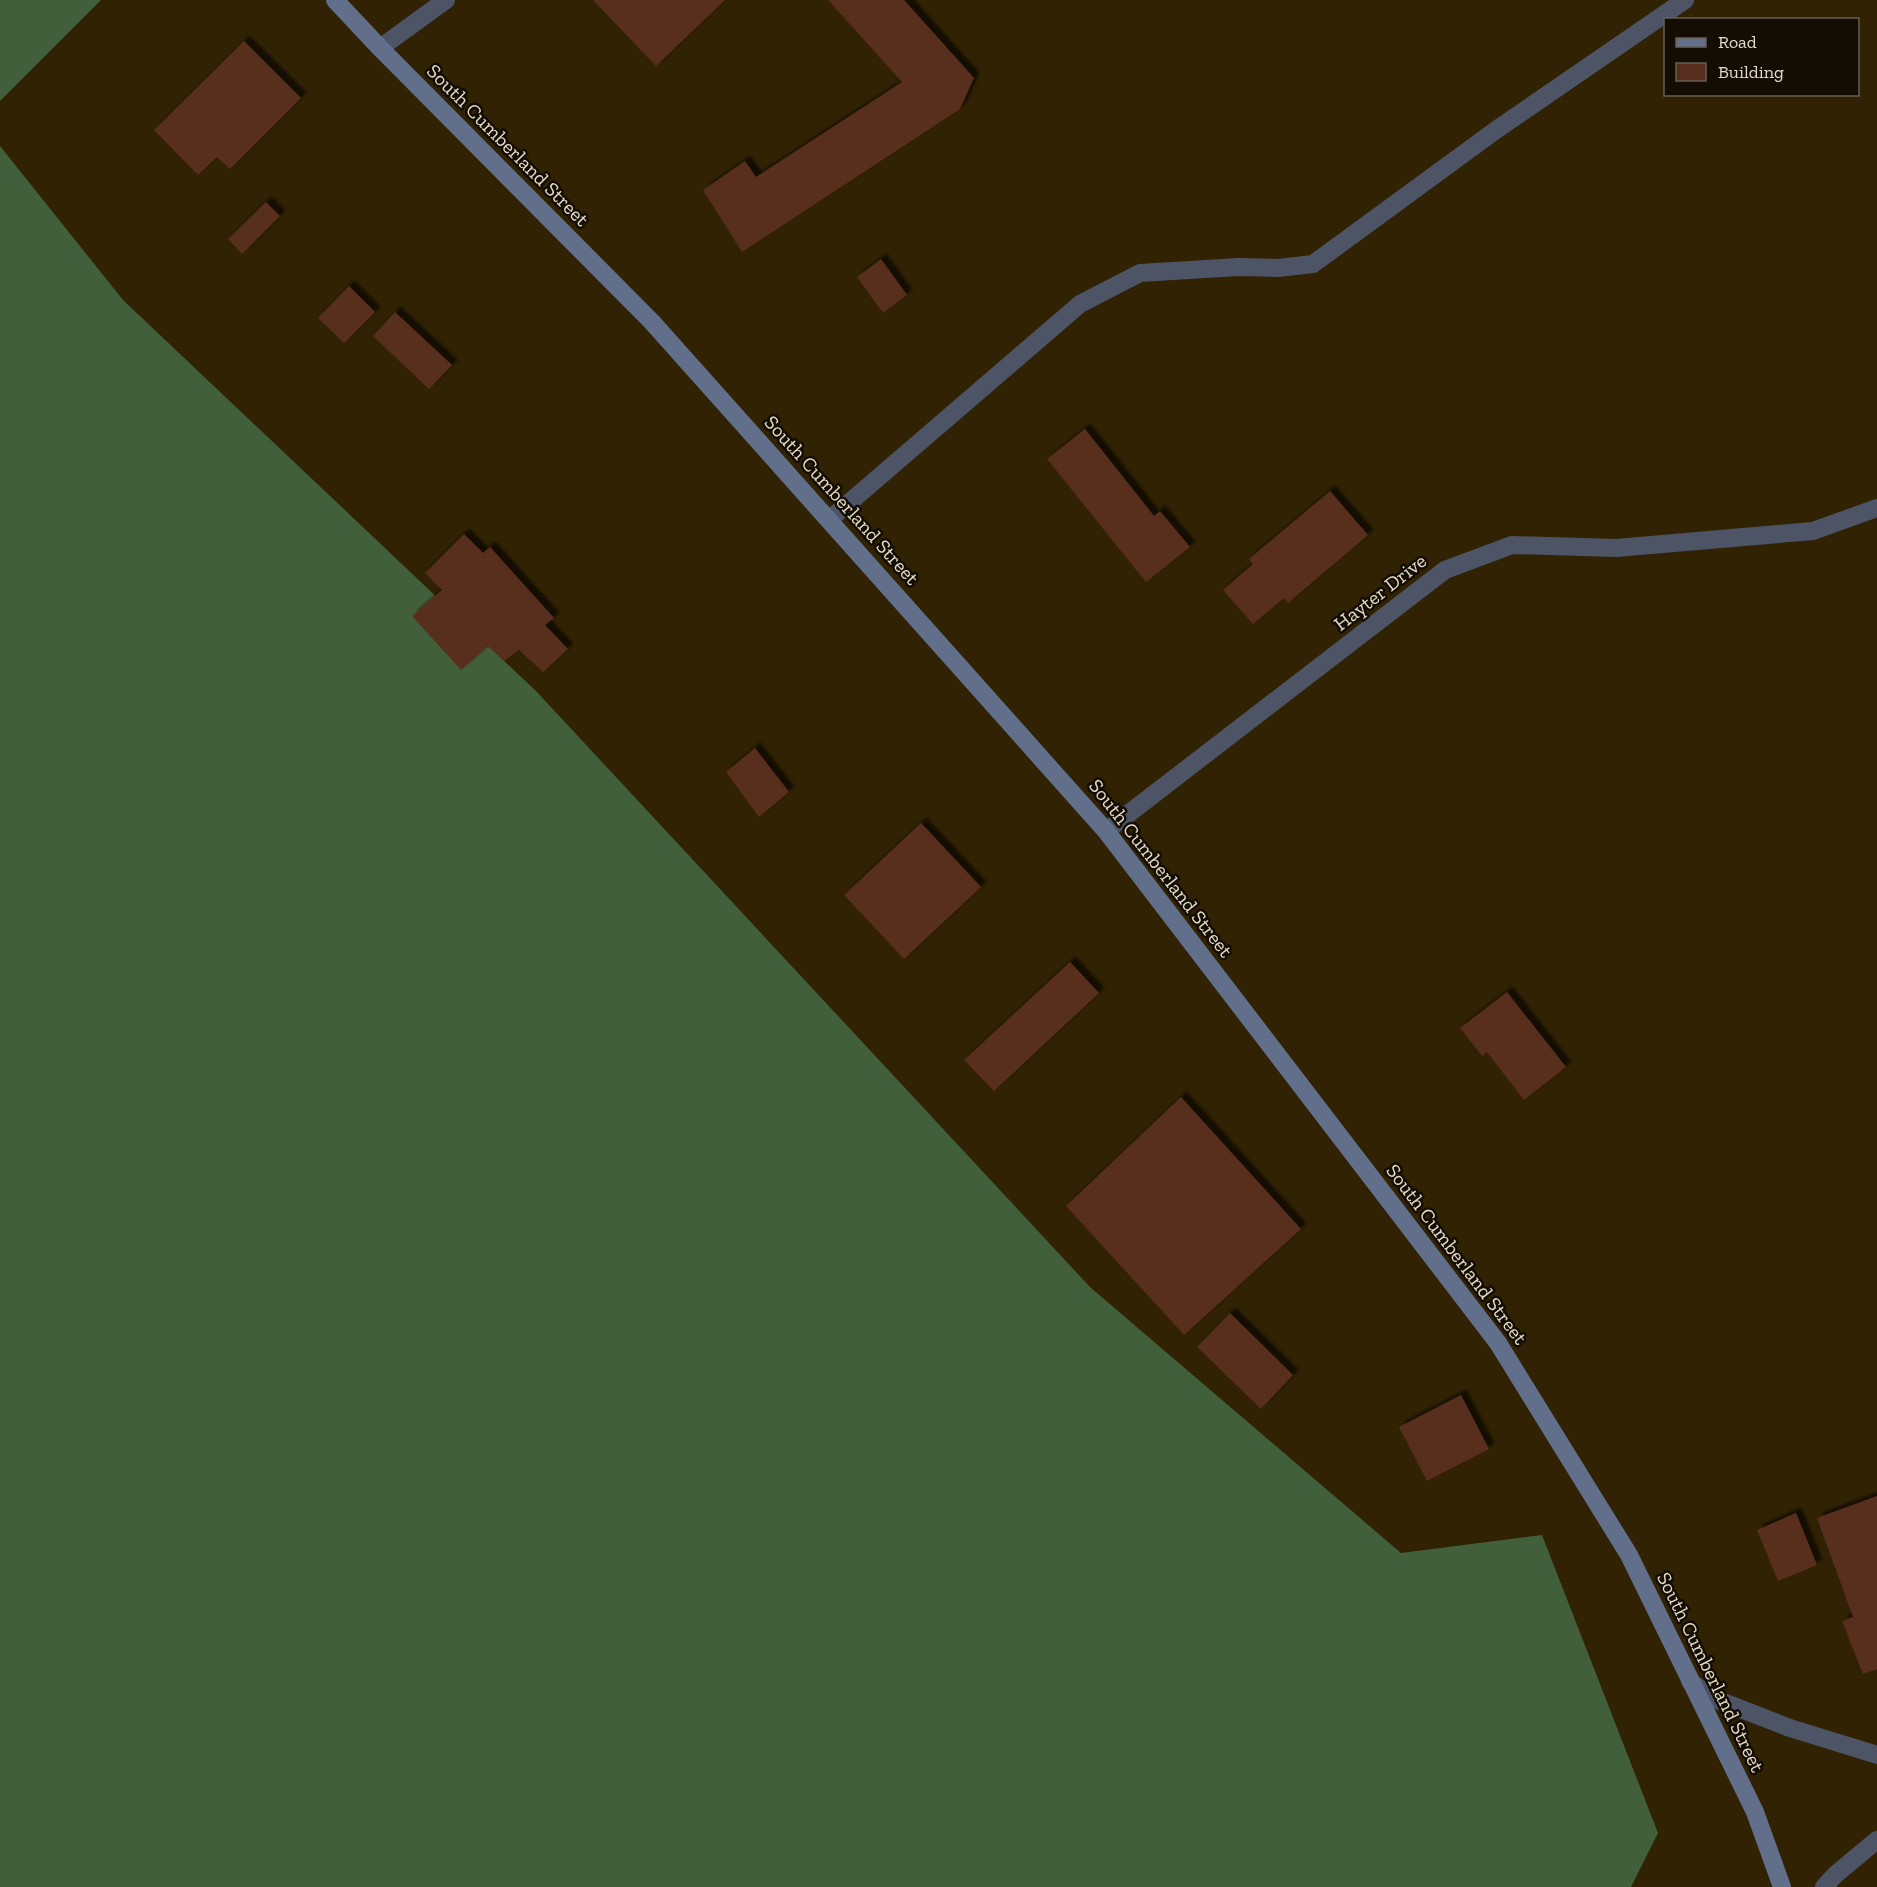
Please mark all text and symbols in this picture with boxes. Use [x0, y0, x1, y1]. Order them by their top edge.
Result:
legend [1664, 18, 1859, 96]
text: Road [1718, 31, 1757, 53]
street label: South Cumberland Street [422, 59, 595, 232]
text: Building [1718, 61, 1784, 83]
street label: South Cumberland Street [760, 410, 925, 590]
street label: Hayter Drive [1329, 548, 1431, 636]
street label: South Cumberland Street [1084, 774, 1238, 962]
street label: South Cumberland Street [1381, 1159, 1533, 1349]
street label: South Cumberland Street [1652, 1568, 1770, 1776]

